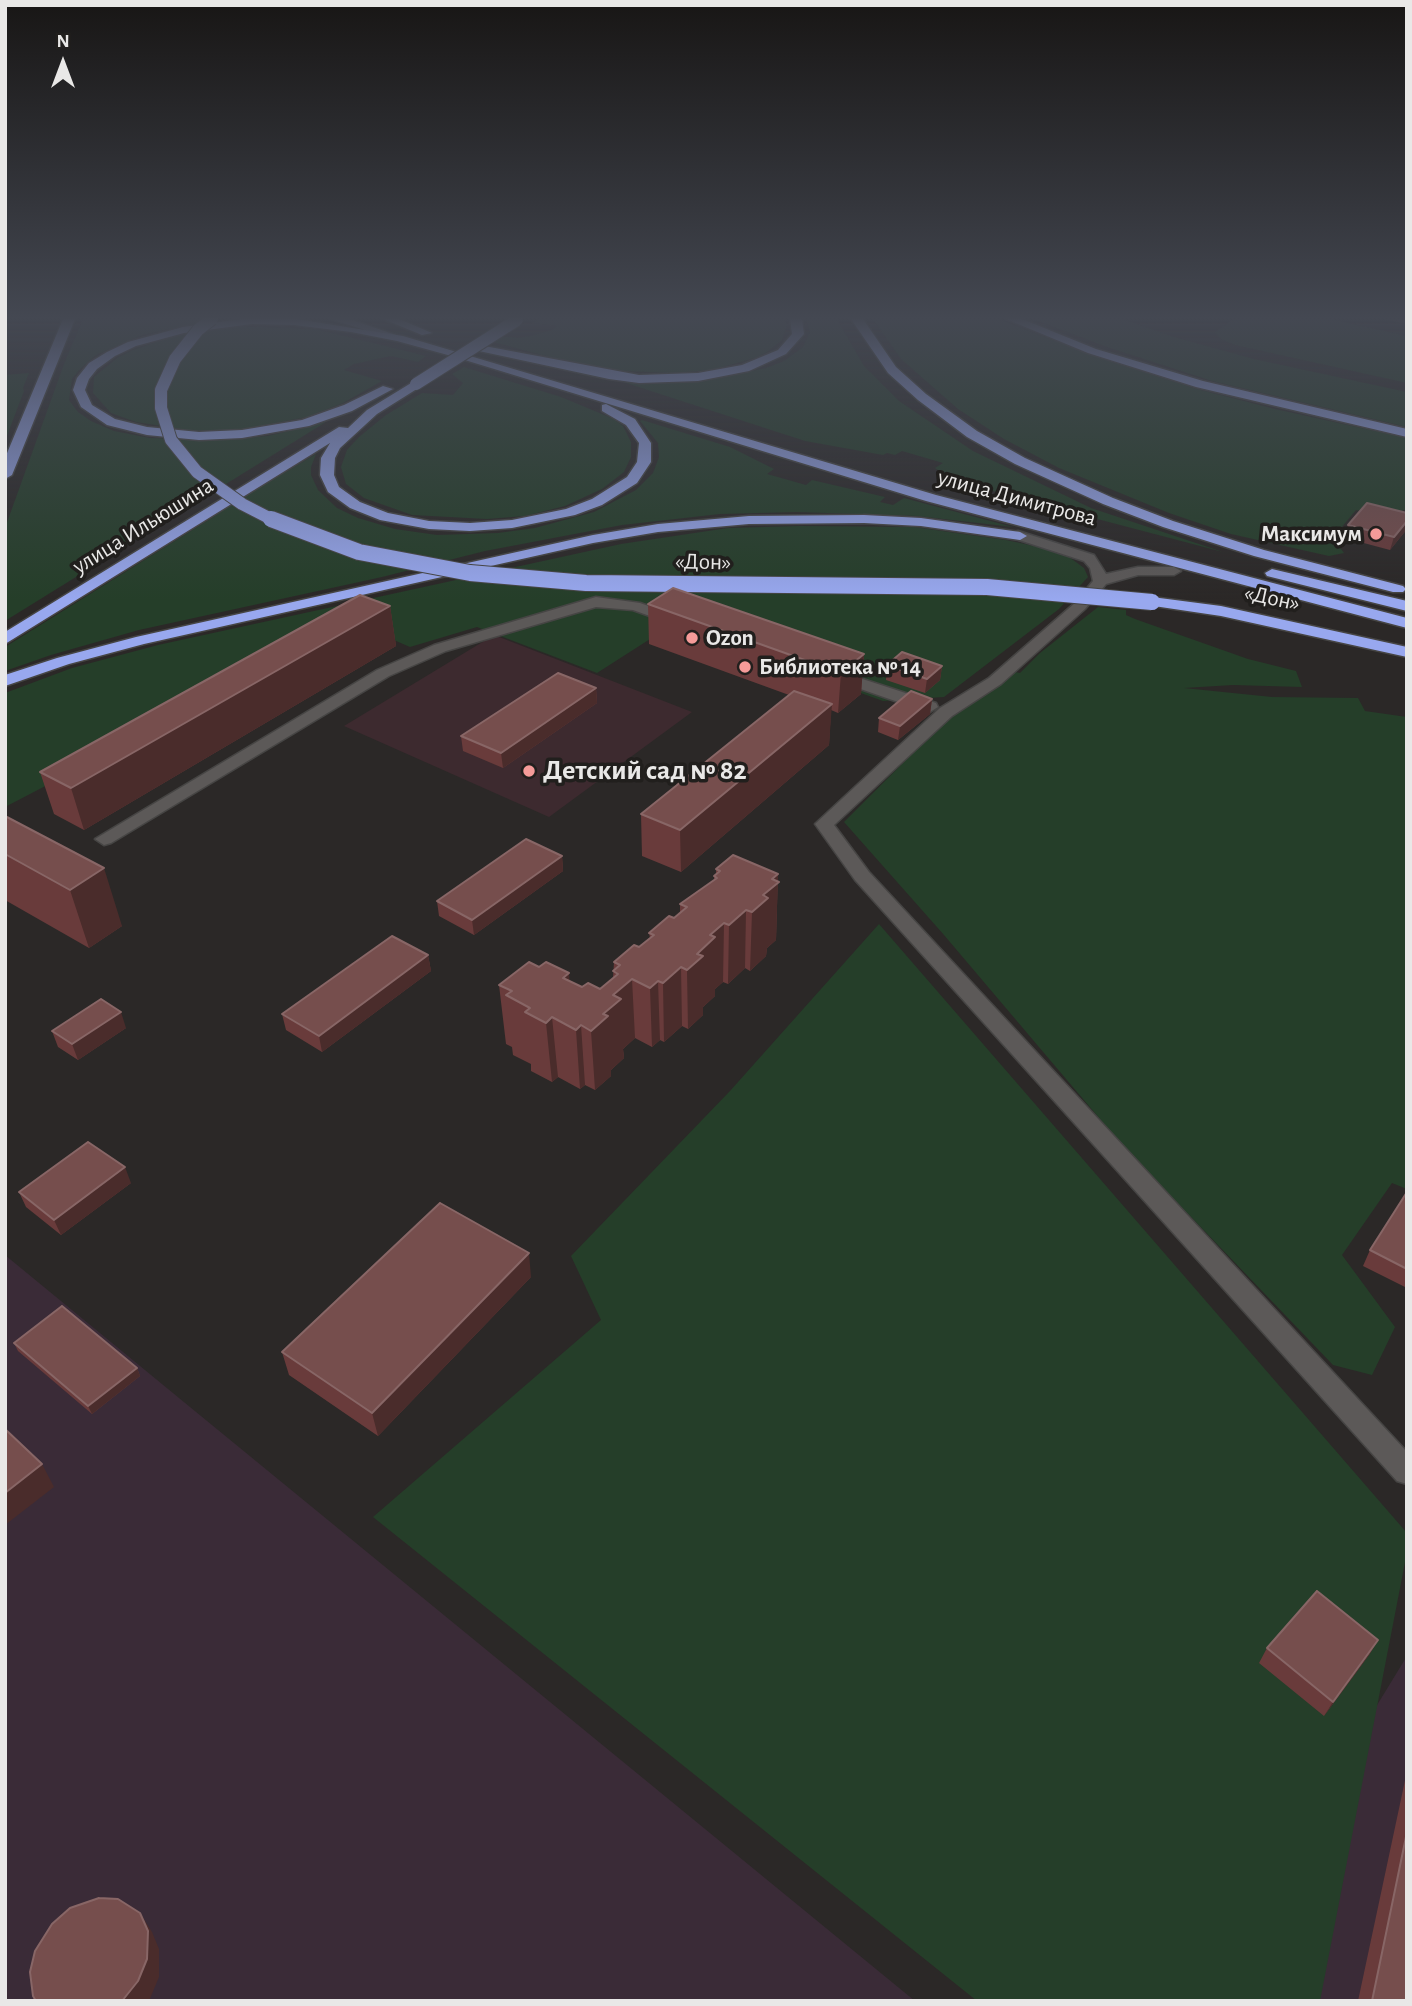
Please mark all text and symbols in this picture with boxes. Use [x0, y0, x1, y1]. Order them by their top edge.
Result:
north arrow [28, 28, 98, 98]
text: N [56, 32, 70, 51]
street label: улица Димитрова [935, 464, 1099, 532]
street label: улица Ильюшина [67, 472, 219, 580]
place label: Максимум [1261, 520, 1362, 548]
marker: Максимум [1368, 526, 1384, 542]
street label: «Дон» [675, 548, 731, 576]
street label: «Дон» [1242, 579, 1302, 617]
place label: Ozon [706, 624, 754, 652]
marker: Ozon [684, 630, 700, 646]
place label: Библиотека № 14 [759, 653, 921, 681]
marker: Библиотека № 14 [737, 659, 753, 675]
place label: Детский сад № 82 [543, 754, 747, 788]
marker: Детский сад № 82 [521, 763, 537, 779]

